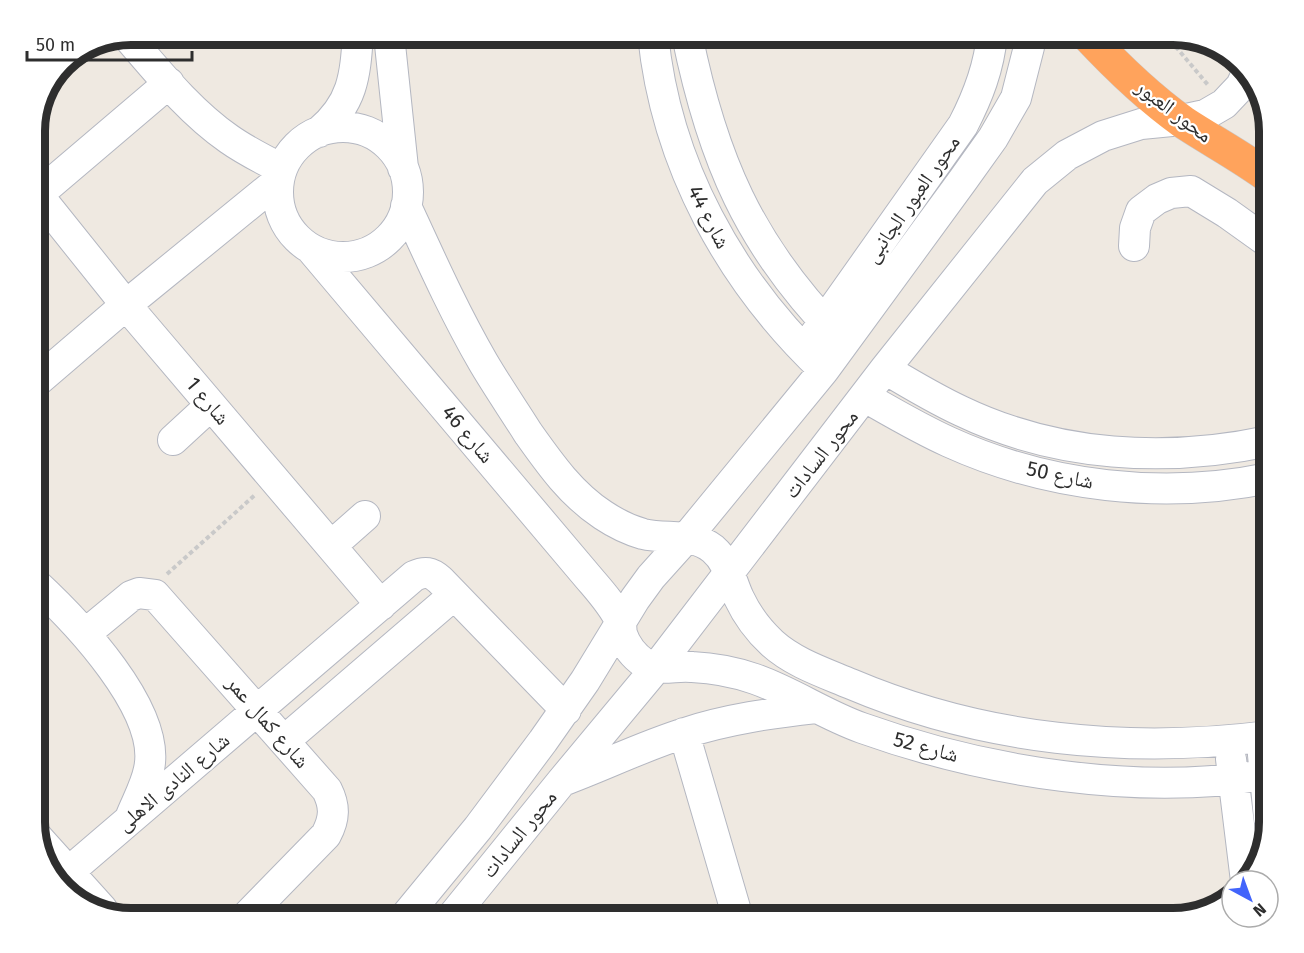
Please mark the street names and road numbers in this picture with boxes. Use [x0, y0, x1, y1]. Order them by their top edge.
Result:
street label: محور العبور [1130, 73, 1217, 148]
street label: محور العبور الجانبى [858, 130, 966, 268]
street label: شارع 44 [682, 181, 736, 253]
street label: شارع 1 [180, 372, 236, 430]
street label: شارع 46 [436, 400, 500, 468]
street label: محور السادات [778, 404, 864, 504]
street label: شارع 50 [1024, 455, 1096, 495]
street label: شارع كمال عمر [220, 670, 315, 774]
street label: شارع 52 [891, 726, 961, 768]
street label: شارع النادى الاهلى [111, 727, 235, 837]
street label: محور السادات [476, 785, 562, 883]

